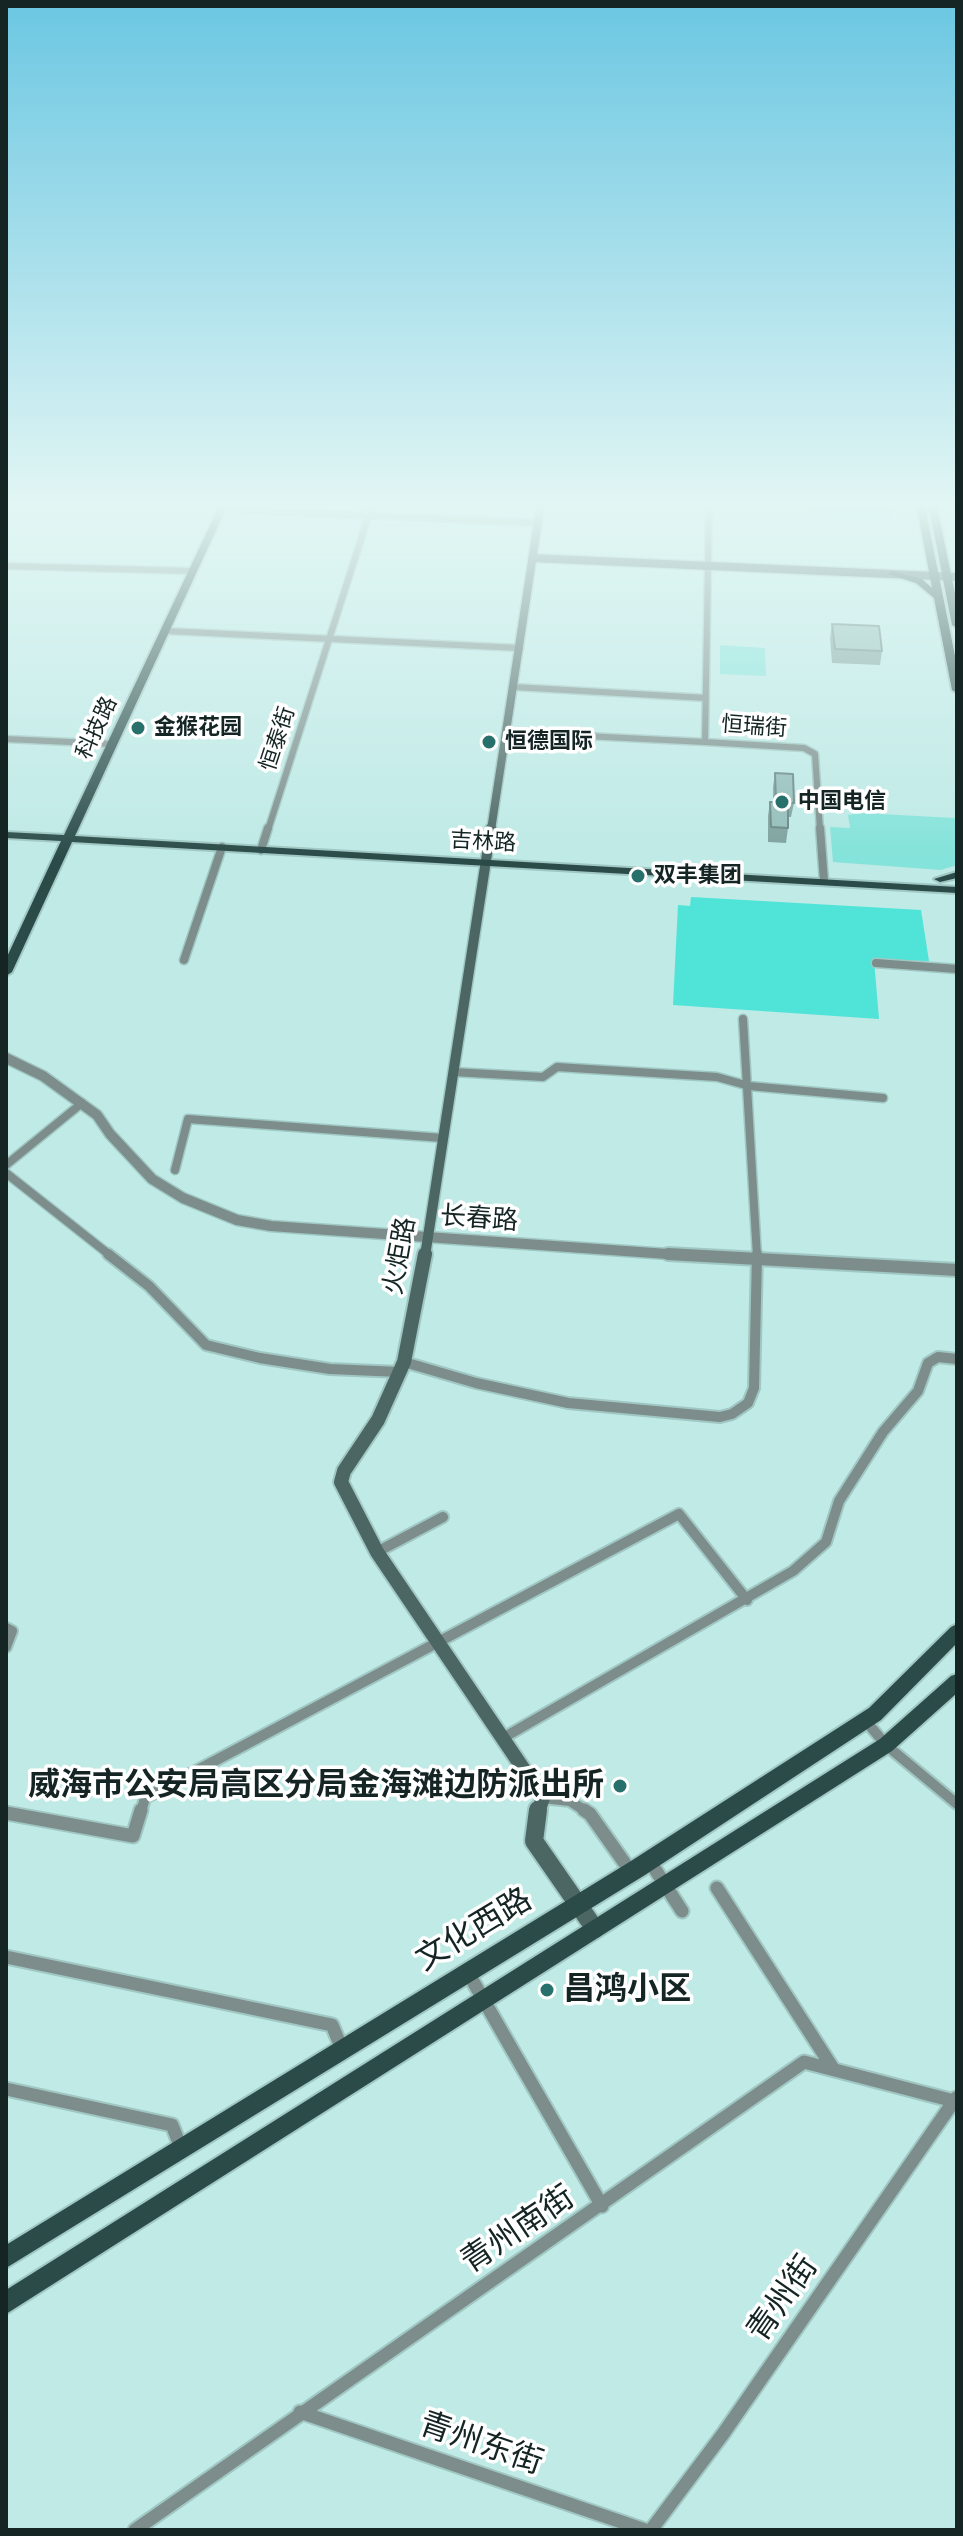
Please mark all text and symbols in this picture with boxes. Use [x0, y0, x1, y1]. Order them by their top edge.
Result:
street label: 科技路 [71, 693, 123, 763]
street label: 恒泰街 [255, 704, 301, 774]
street label: 恒瑞街 [720, 712, 788, 742]
place label: 金猴花园 [154, 715, 242, 741]
marker: 金猴花园 [129, 719, 147, 737]
place label: 恒德国际 [505, 729, 593, 755]
marker: 恒德国际 [480, 733, 498, 751]
place label: 中国电信 [798, 789, 886, 815]
marker: 中国电信 [773, 793, 791, 811]
street label: 吉林路 [449, 827, 517, 857]
place label: 双丰集团 [654, 863, 742, 889]
marker: 双丰集团 [629, 867, 647, 885]
street label: 长春路 [439, 1201, 519, 1237]
street label: 火炬路 [378, 1215, 422, 1297]
place label: 威海市公安局高区分局金海滩边防派出所 [28, 1767, 604, 1805]
marker: 威海市公安局高区分局金海滩边防派出所 [611, 1777, 629, 1795]
street label: 文化西路 [409, 1881, 539, 1979]
place label: 昌鸿小区 [563, 1971, 691, 2009]
marker: 昌鸿小区 [538, 1981, 556, 1999]
street label: 青州南街 [454, 2178, 582, 2282]
street label: 青州街 [740, 2249, 826, 2349]
street label: 青州东街 [414, 2405, 548, 2483]

